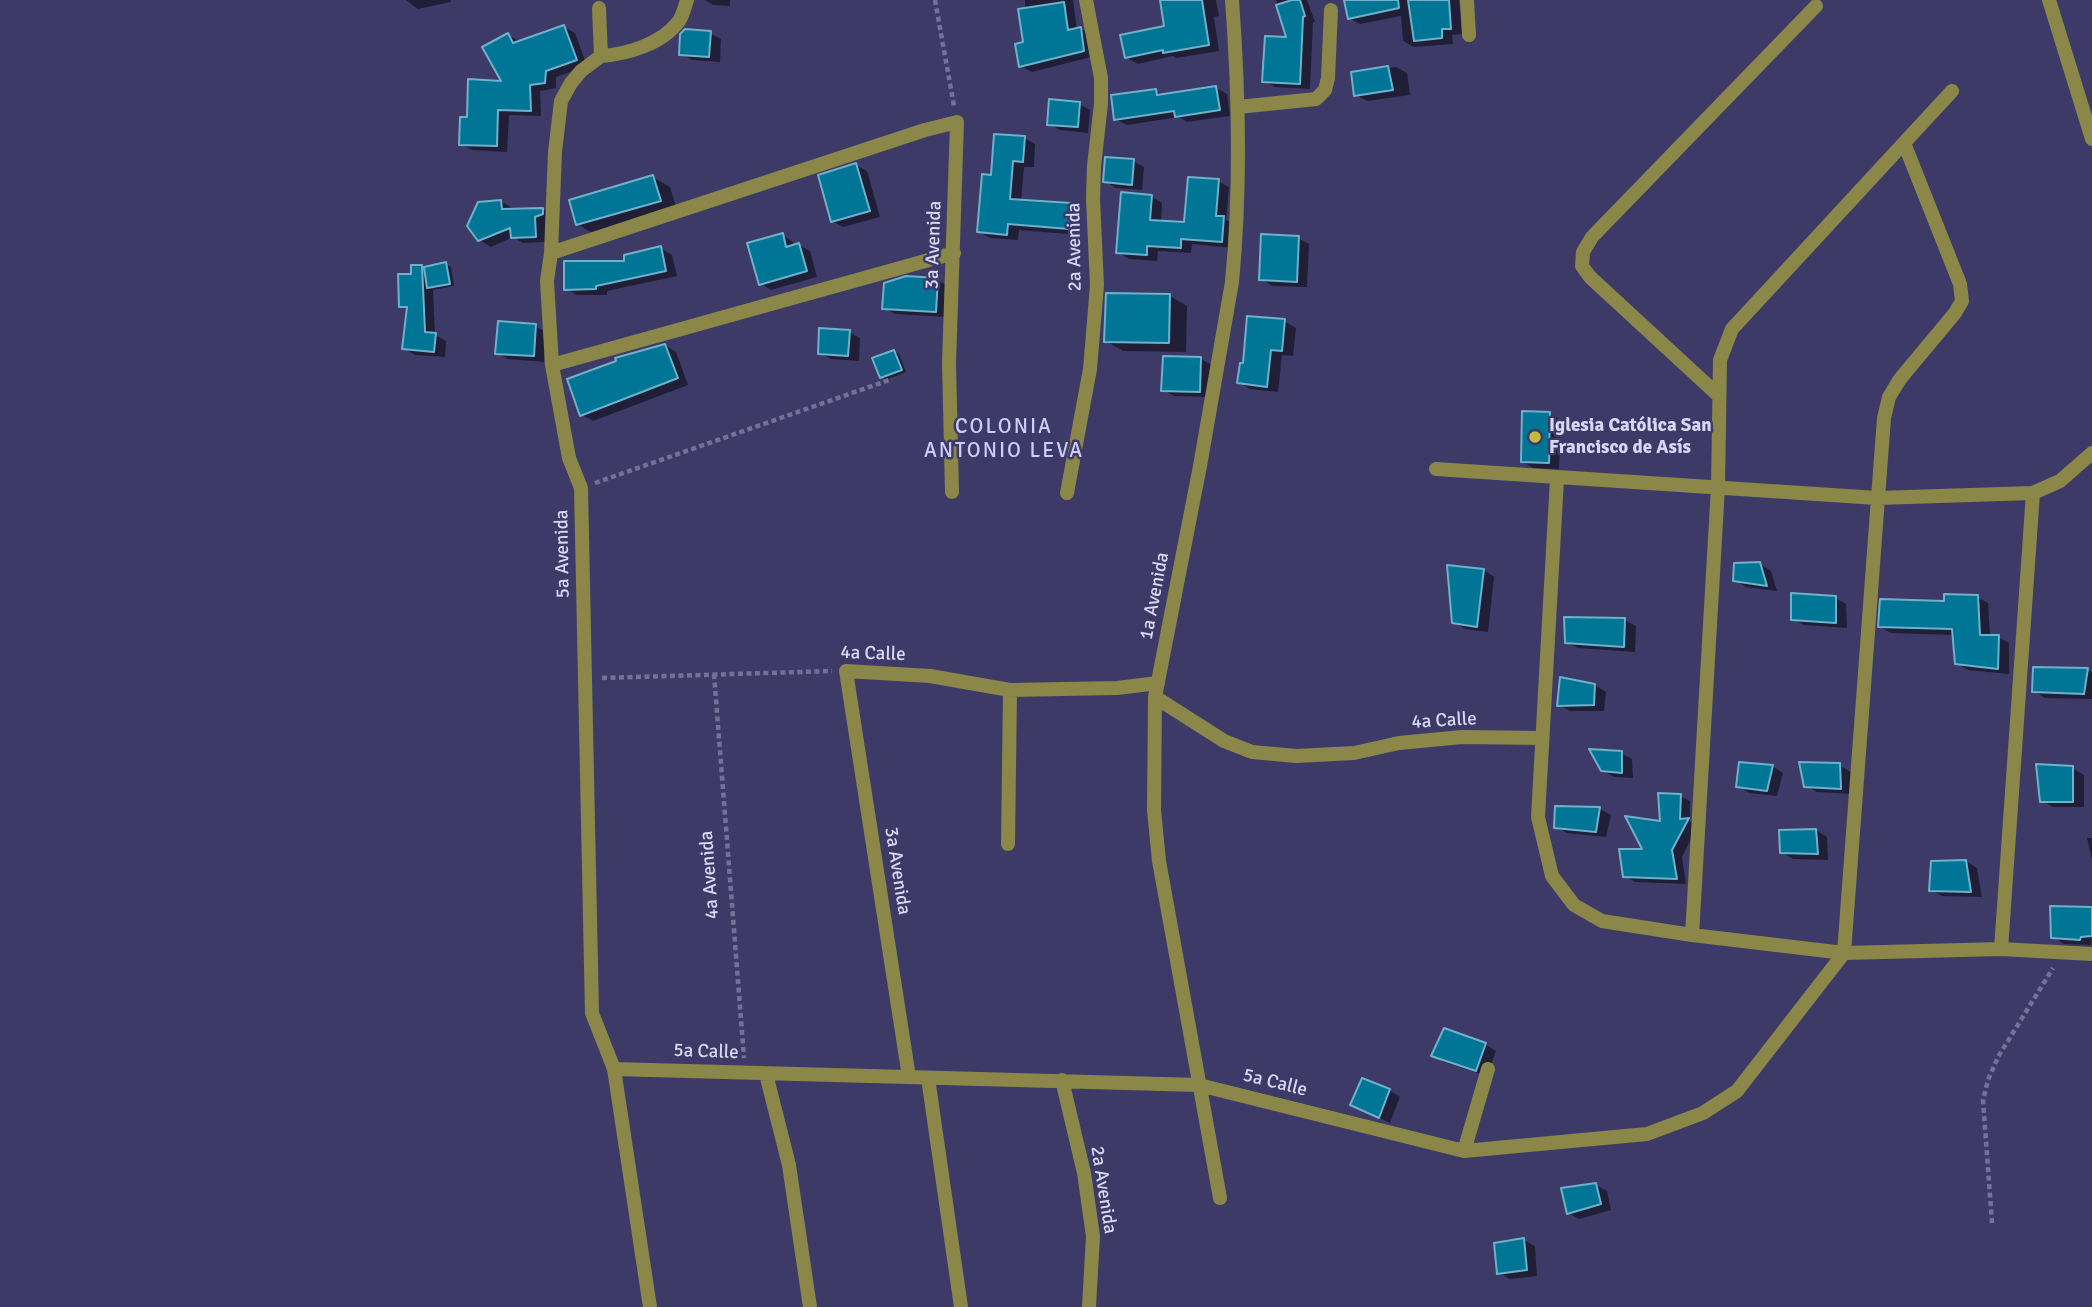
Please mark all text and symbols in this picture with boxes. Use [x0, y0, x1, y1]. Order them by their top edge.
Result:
street label: 3a Avenida [921, 200, 947, 290]
street label: 2a Avenida [1063, 203, 1087, 291]
district label: COLONIA ANTONIO LEVA [925, 414, 1083, 464]
place label: Iglesia Católica San Francisco de Asís [1549, 415, 1712, 459]
marker: Iglesia Católica San Francisco de Asís [1527, 429, 1543, 445]
street label: 5a Avenida [551, 510, 575, 598]
street label: 1a Avenida [1135, 550, 1175, 642]
street label: 4a Calle [840, 641, 906, 667]
street label: 4a Calle [1411, 708, 1477, 734]
street label: 3a Avenida [879, 826, 915, 916]
street label: 4a Avenida [696, 830, 724, 920]
street label: 5a Calle [673, 1039, 739, 1065]
street label: 5a Calle [1241, 1064, 1309, 1102]
street label: 2a Avenida [1085, 1145, 1121, 1235]

